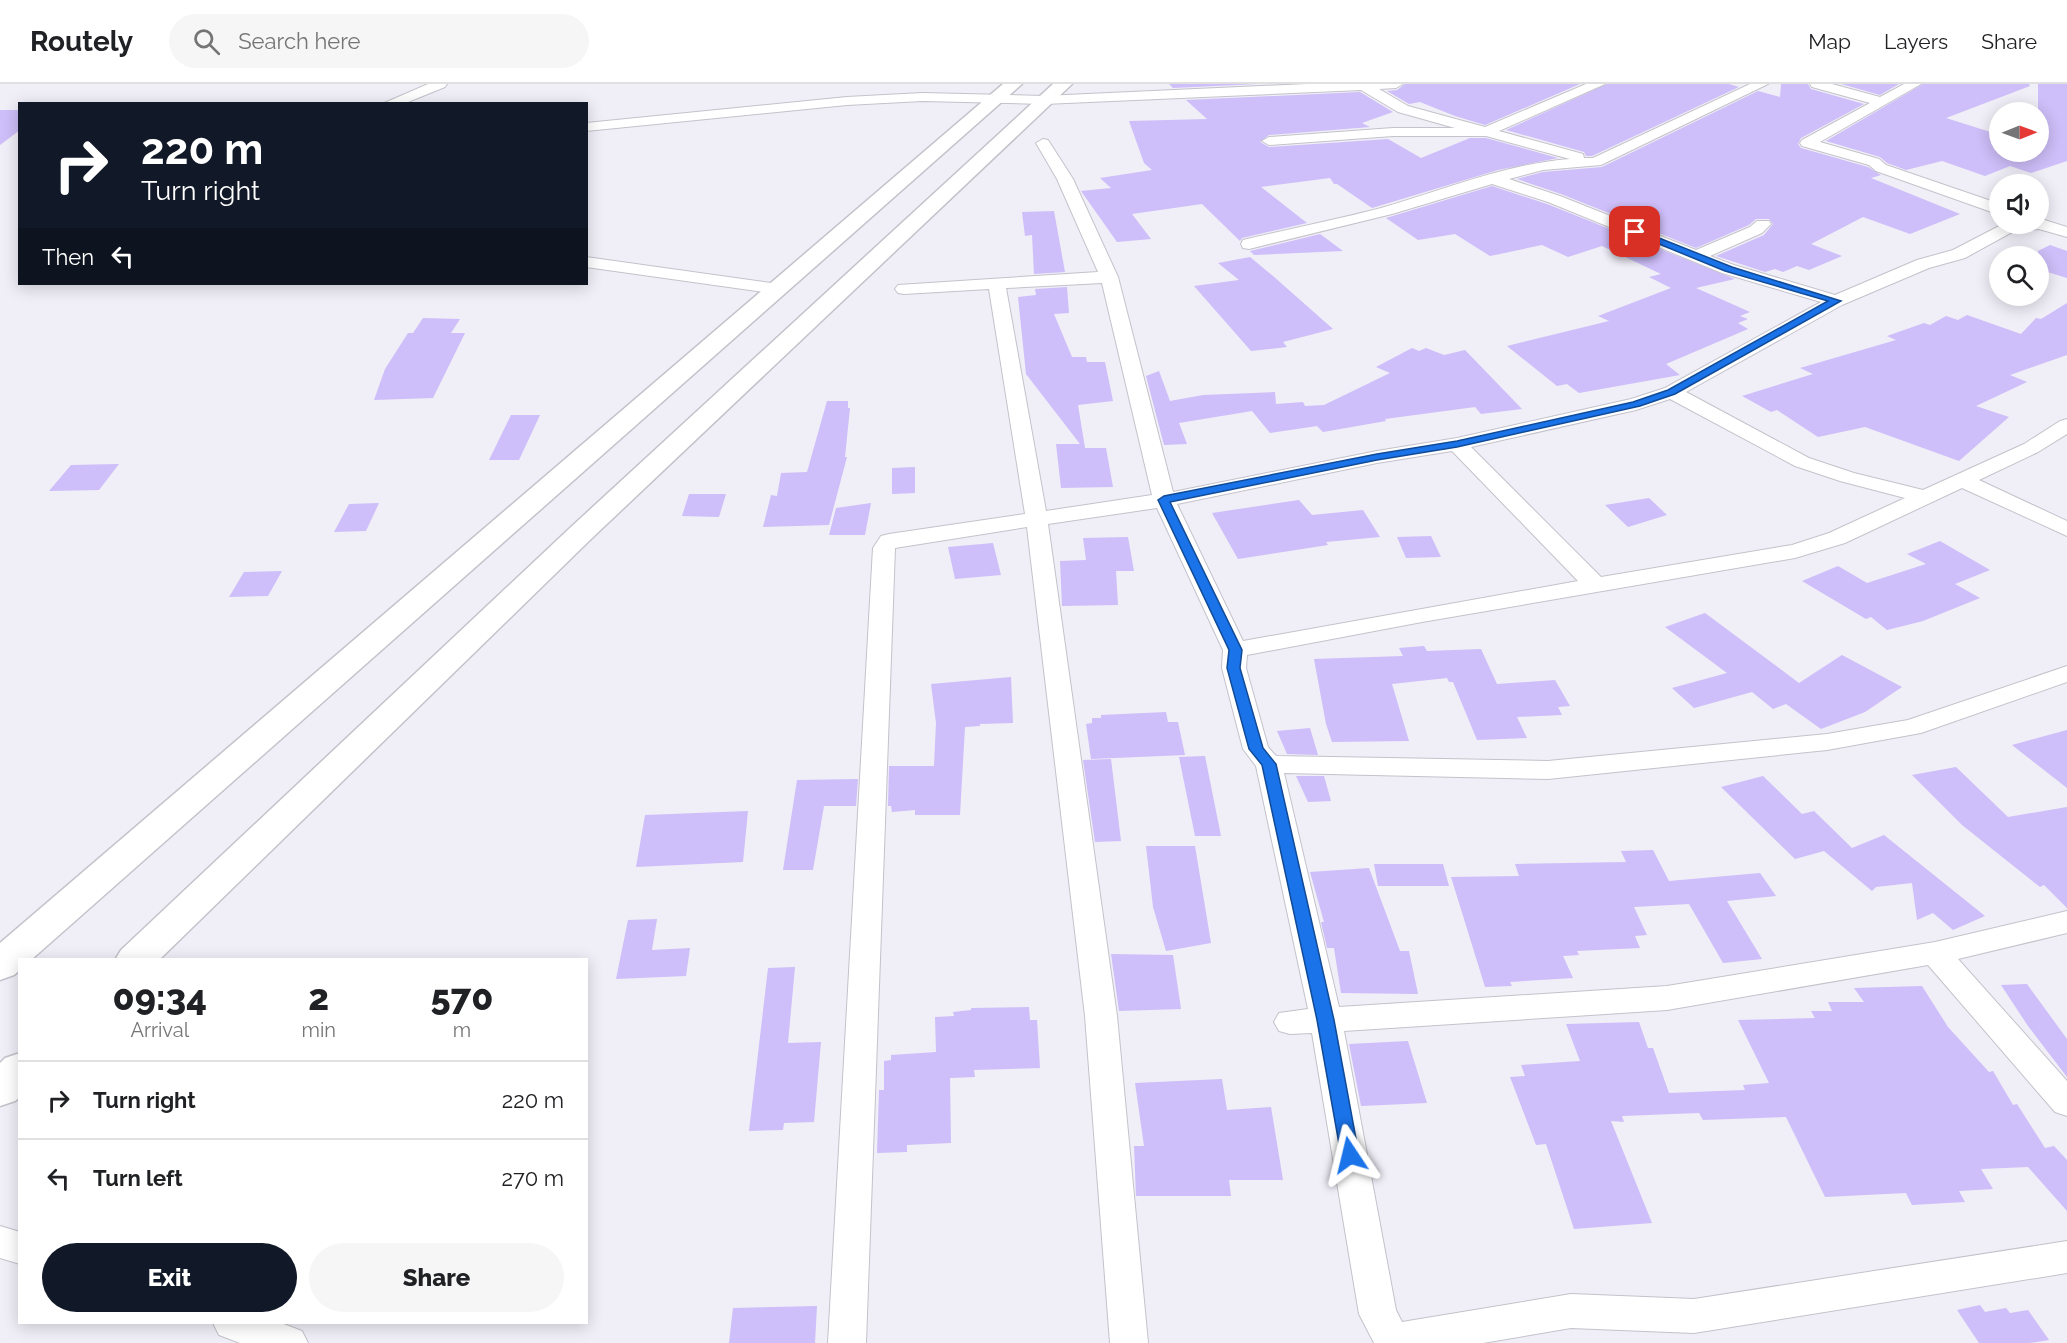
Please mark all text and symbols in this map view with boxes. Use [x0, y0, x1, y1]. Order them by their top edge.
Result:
search box [169, 14, 589, 68]
text: Routely [30, 25, 133, 58]
icon: search [190, 25, 223, 58]
text: Search here [238, 28, 360, 54]
text: Map [1808, 29, 1851, 54]
text: Layers [1884, 29, 1948, 54]
text: Share [1981, 29, 2037, 54]
north arrow [1989, 102, 2049, 162]
map controls [1989, 102, 2049, 306]
text: 220 m [141, 125, 263, 174]
icon: right [42, 126, 120, 204]
button: sound [1989, 174, 2049, 234]
text: Turn right [141, 175, 260, 206]
pin [1609, 206, 1660, 257]
icon: arrive [1618, 215, 1651, 248]
icon: left [106, 240, 139, 273]
text: Then [42, 244, 94, 270]
button: search [1989, 246, 2049, 306]
text: 09:34 [113, 976, 207, 1018]
text: 2 [308, 976, 329, 1018]
text: 570 [431, 976, 493, 1018]
text: Arrival [130, 1018, 189, 1042]
text: min [302, 1018, 336, 1042]
text: m [453, 1018, 471, 1042]
icon: right [42, 1084, 75, 1117]
text: Turn right [93, 1087, 196, 1113]
text: 220 m [502, 1087, 564, 1113]
position arrow [1318, 1123, 1382, 1187]
icon: left [42, 1162, 75, 1195]
text: Turn left [93, 1165, 183, 1191]
text: 270 m [502, 1165, 564, 1191]
button: Exit [42, 1243, 297, 1312]
button: Share [309, 1243, 564, 1312]

